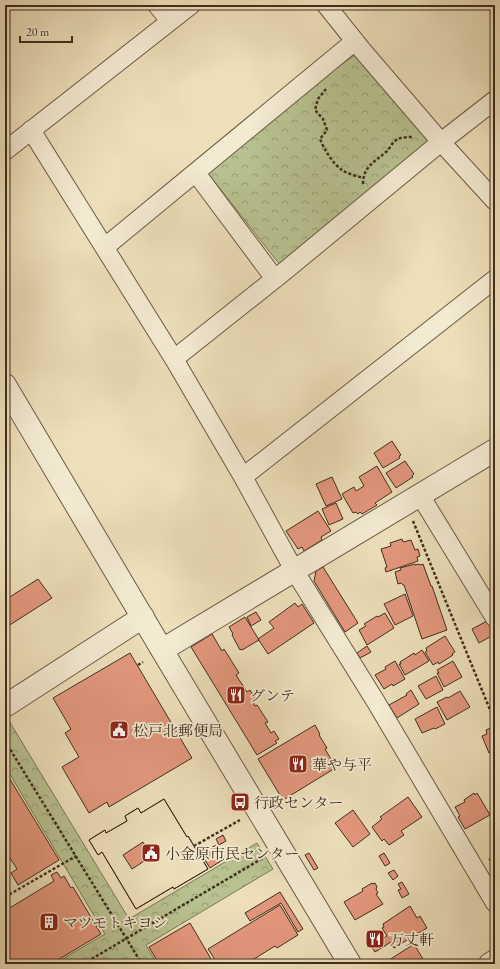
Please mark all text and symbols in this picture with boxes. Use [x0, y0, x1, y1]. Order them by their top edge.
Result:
scale bar [20, 18, 72, 44]
text: 20 m [26, 24, 50, 40]
restaurant icon: グンテ [225, 684, 247, 706]
place label: グンテ [250, 686, 295, 705]
public building icon: 松戸北郵便局 [108, 719, 130, 741]
place label: 松戸北郵便局 [133, 721, 223, 740]
restaurant icon: 華や与平 [287, 753, 309, 775]
place label: 華や与平 [312, 755, 372, 774]
bus stop icon: 行政センター [229, 791, 251, 813]
place label: 行政センター [254, 793, 343, 812]
public building icon: 小金原市民センター [140, 842, 162, 864]
place label: 小金原市民センター [165, 844, 299, 863]
building icon: マツモトキヨシ [38, 911, 60, 933]
place label: マツモトキヨシ [63, 913, 168, 932]
restaurant icon: 万丈軒 [364, 928, 386, 950]
place label: 万丈軒 [389, 930, 434, 949]

